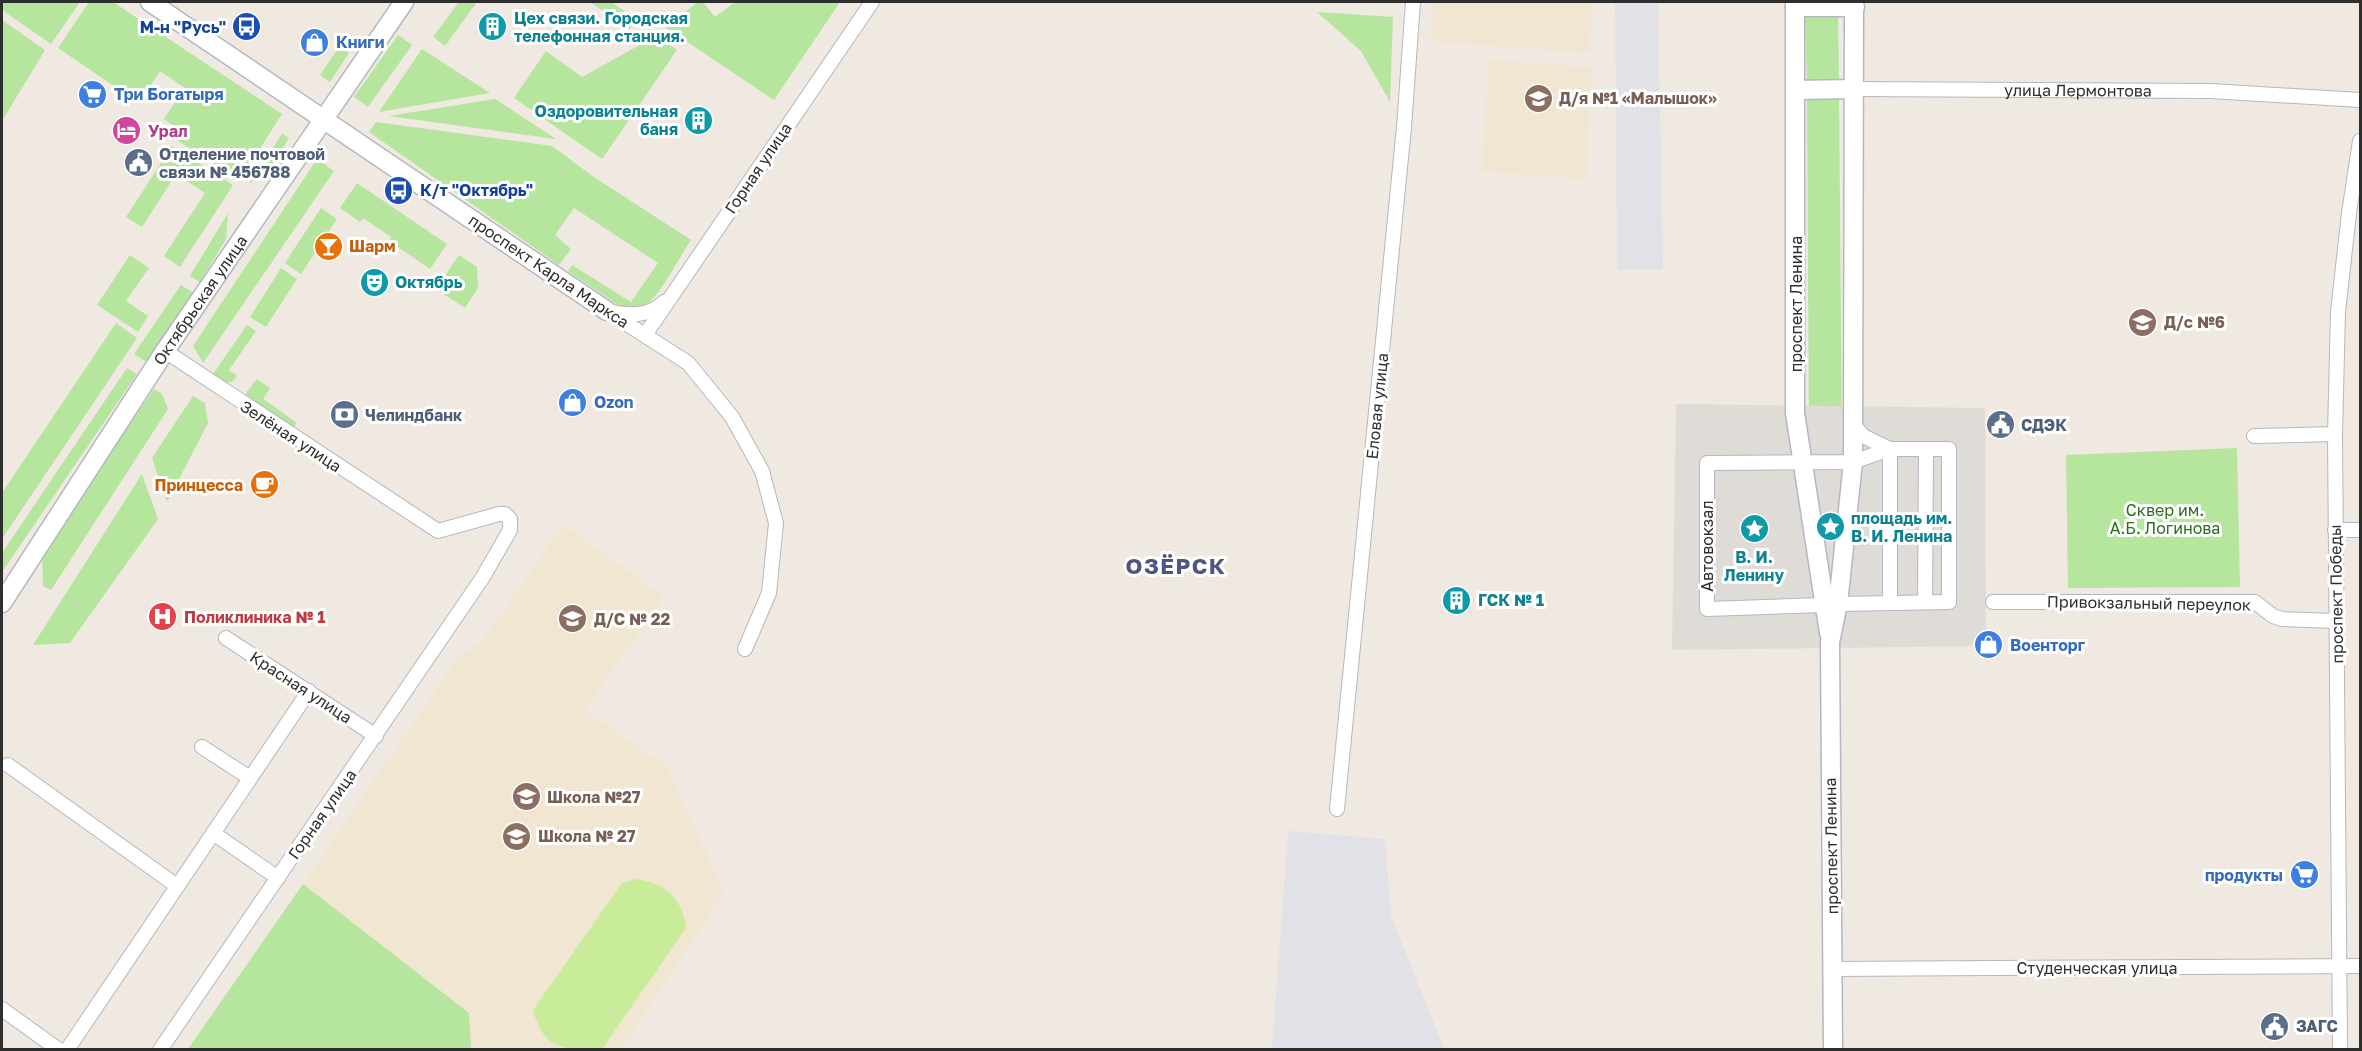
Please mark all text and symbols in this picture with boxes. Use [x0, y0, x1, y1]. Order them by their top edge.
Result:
place label: Цех связи. Городская телефонная станция. [514, 8, 688, 46]
bus stop icon: М-н "Русь" [231, 11, 263, 43]
building icon: Цех связи. Городская телефонная станция. [477, 11, 509, 43]
place label: М-н "Русь" [140, 17, 226, 37]
shop icon: Книги [299, 26, 331, 58]
place label: Книги [336, 32, 384, 52]
supermarket icon: Три Богатыря [77, 78, 109, 110]
street label: улица Лермонтова [2004, 80, 2152, 101]
school or university icon: Д/я №1 «Малышок» [1522, 82, 1554, 114]
place label: Три Богатыря [114, 84, 224, 104]
place label: Д/я №1 «Малышок» [1559, 88, 1717, 108]
place label: Оздоровительная баня [535, 101, 678, 139]
building icon: Оздоровительная баня [683, 104, 715, 136]
hotel icon: Урал [111, 115, 143, 147]
street label: Горная улица [720, 119, 796, 217]
place label: Урал [148, 121, 187, 141]
place label: Отделение почтовой связи № 456788 [159, 144, 325, 182]
public building icon: Отделение почтовой связи № 456788 [122, 147, 154, 179]
bus stop icon: К/т "Октябрь" [383, 174, 415, 206]
place label: К/т "Октябрь" [420, 180, 533, 200]
street label: проспект Карла Маркса [465, 210, 633, 332]
bar icon: Шарм [312, 230, 344, 262]
street label: Октябрьская улица [149, 231, 251, 369]
place label: Шарм [349, 236, 396, 256]
street label: проспект Ленина [1786, 236, 1806, 372]
theatre icon: Октябрь [358, 266, 390, 298]
place label: Октябрь [395, 272, 463, 292]
school or university icon: Д/с №6 [2127, 306, 2159, 338]
place label: Д/с №6 [2164, 312, 2225, 332]
street label: Еловая улица [1361, 352, 1393, 460]
shop icon: Ozon [557, 386, 589, 418]
place label: Ozon [594, 392, 634, 412]
street label: Зелёная улица [237, 396, 345, 476]
bank icon: Челиндбанк [328, 399, 360, 431]
place label: Челиндбанк [365, 405, 463, 425]
public building icon: СДЭК [1984, 409, 2016, 441]
place label: СДЭК [2021, 415, 2067, 435]
cafe icon: Принцесса [248, 469, 280, 501]
place label: Принцесса [155, 475, 243, 495]
street label: Автовокзал [1697, 500, 1717, 592]
park label: Сквер им. А.Б. Логинова [2110, 500, 2220, 538]
place label: площадь им. В. И. Ленина [1851, 508, 1952, 546]
place icon: площадь им. В. И. Ленина [1814, 511, 1846, 543]
place icon: В. И. Ленину [1738, 513, 1770, 545]
street label: проспект Победы [2325, 524, 2347, 664]
place label: В. И. Ленину [1724, 547, 1784, 585]
district label: ОЗЁРСК [1126, 552, 1226, 579]
building icon: ГСК № 1 [1441, 584, 1473, 616]
place label: ГСК № 1 [1478, 590, 1544, 610]
street label: Привокзальный переулок [2047, 591, 2251, 615]
hospital icon: Поликлиника № 1 [147, 601, 179, 633]
school or university icon: Д/С № 22 [557, 603, 589, 635]
place label: Поликлиника № 1 [184, 607, 325, 627]
place label: Д/С № 22 [594, 609, 671, 629]
shop icon: Военторг [1973, 629, 2005, 661]
place label: Военторг [2010, 635, 2086, 655]
street label: Красная улица [246, 647, 356, 727]
street label: Горная улица [284, 765, 360, 863]
street label: проспект Ленина [1820, 777, 1842, 915]
school or university icon: Школа №27 [510, 781, 542, 813]
place label: Школа №27 [547, 787, 641, 807]
school or university icon: Школа № 27 [501, 820, 533, 852]
place label: Школа № 27 [538, 826, 636, 846]
supermarket icon: продукты [2288, 859, 2320, 891]
place label: продукты [2205, 865, 2283, 885]
street label: Студенческая улица [2016, 958, 2178, 978]
public building icon: ЗАГС [2259, 1010, 2291, 1042]
place label: ЗАГС [2296, 1016, 2338, 1036]

